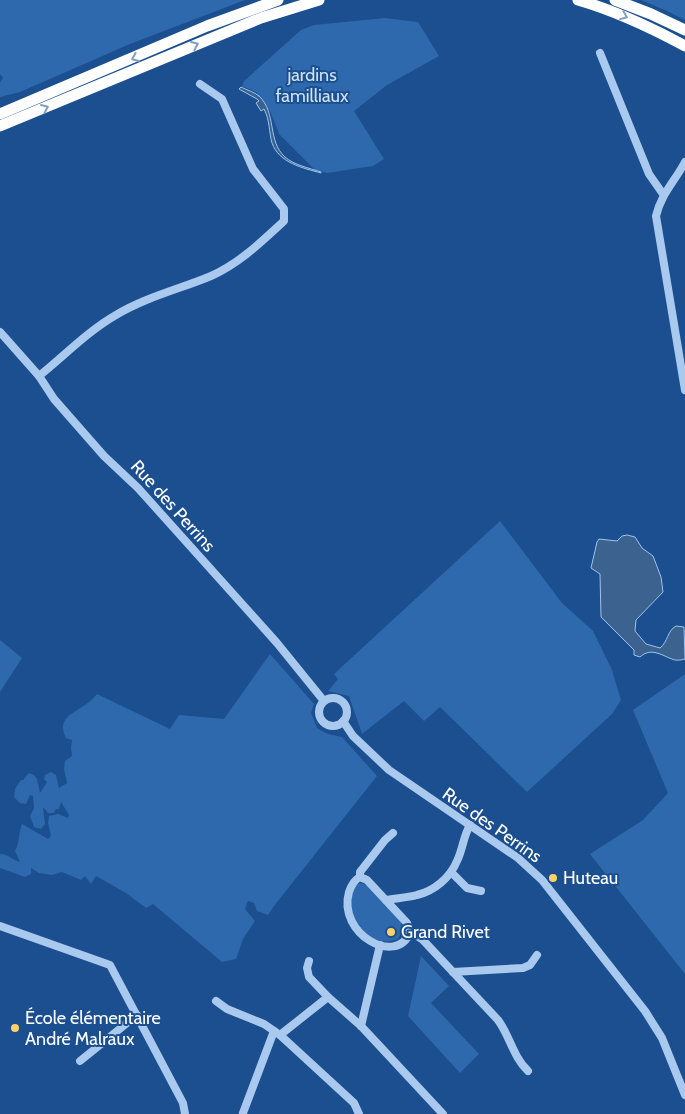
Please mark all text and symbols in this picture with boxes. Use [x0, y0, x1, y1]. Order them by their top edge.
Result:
one-way arrow [619, 10, 628, 20]
one-way arrow [190, 40, 199, 51]
one-way arrow [131, 52, 140, 62]
park label: jardins familliaux [275, 64, 349, 107]
one-way arrow [40, 104, 49, 115]
street label: Rue des Perrins [126, 456, 220, 556]
street label: Rue des Perrins [438, 783, 546, 867]
place label: Huteau [563, 867, 618, 889]
marker: Huteau [547, 872, 559, 884]
place label: Grand Rivet [401, 921, 490, 943]
marker: Grand Rivet [385, 926, 397, 938]
place label: École élémentaire André Malraux [25, 1007, 161, 1050]
marker: École élémentaire André Malraux [9, 1022, 21, 1034]

